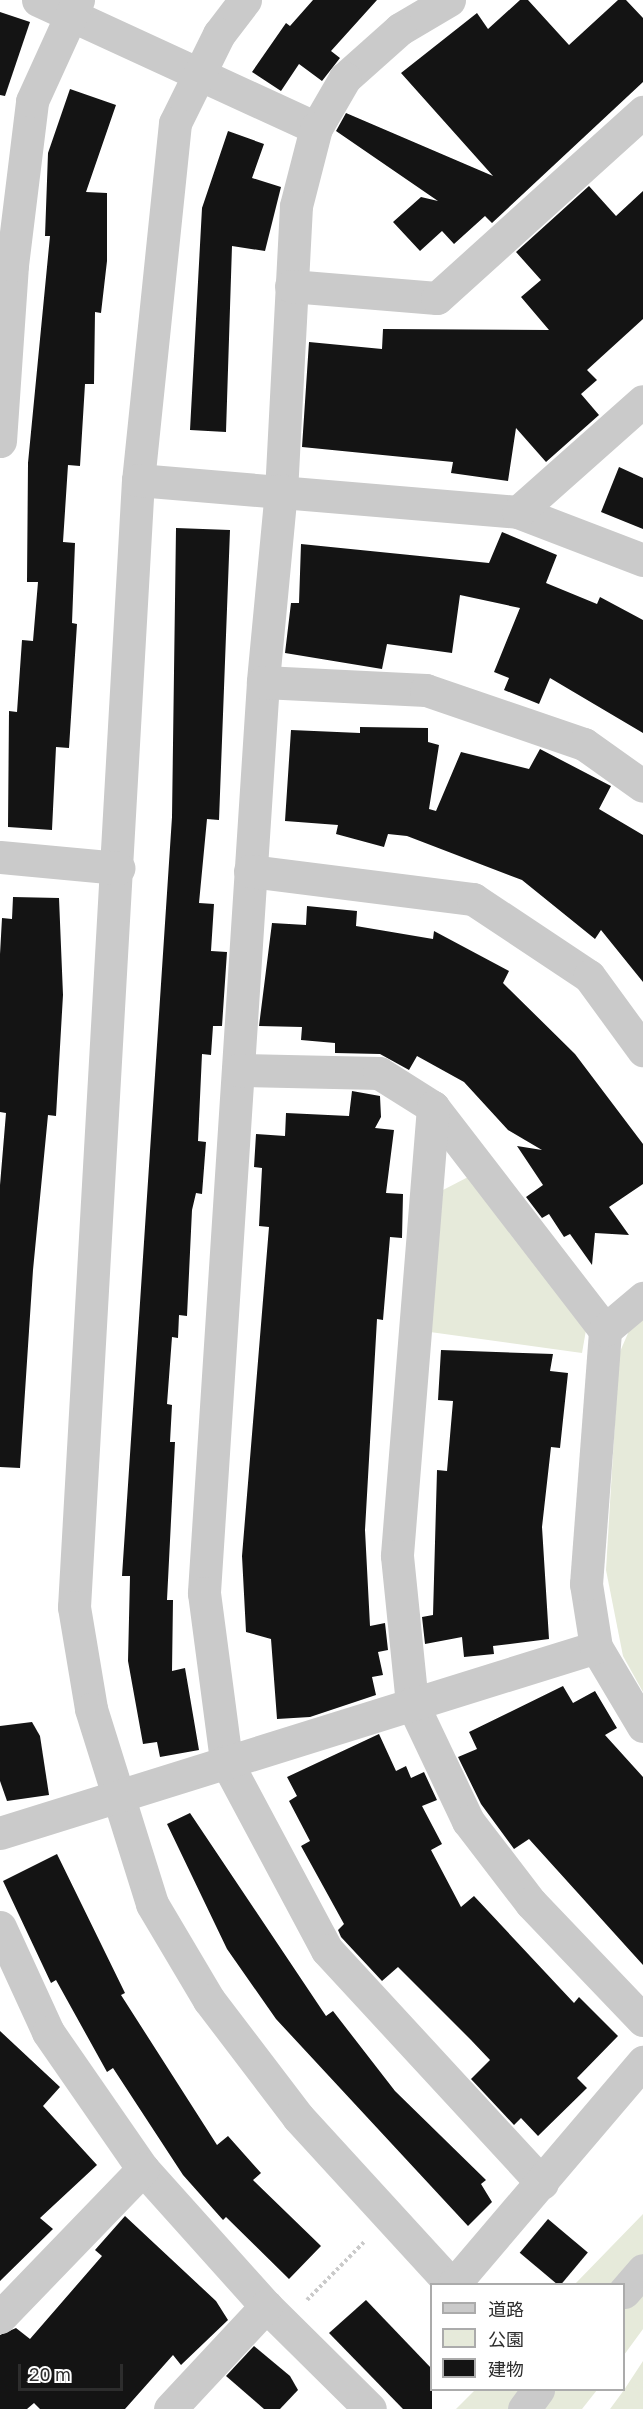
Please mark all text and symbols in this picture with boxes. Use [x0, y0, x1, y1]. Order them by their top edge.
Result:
legend [430, 2283, 625, 2391]
text: 道路 [488, 2298, 524, 2320]
text: 公園 [488, 2328, 524, 2350]
scale bar [21, 2352, 126, 2390]
text: 建物 [488, 2358, 524, 2380]
text: 20 m [29, 2363, 71, 2385]

